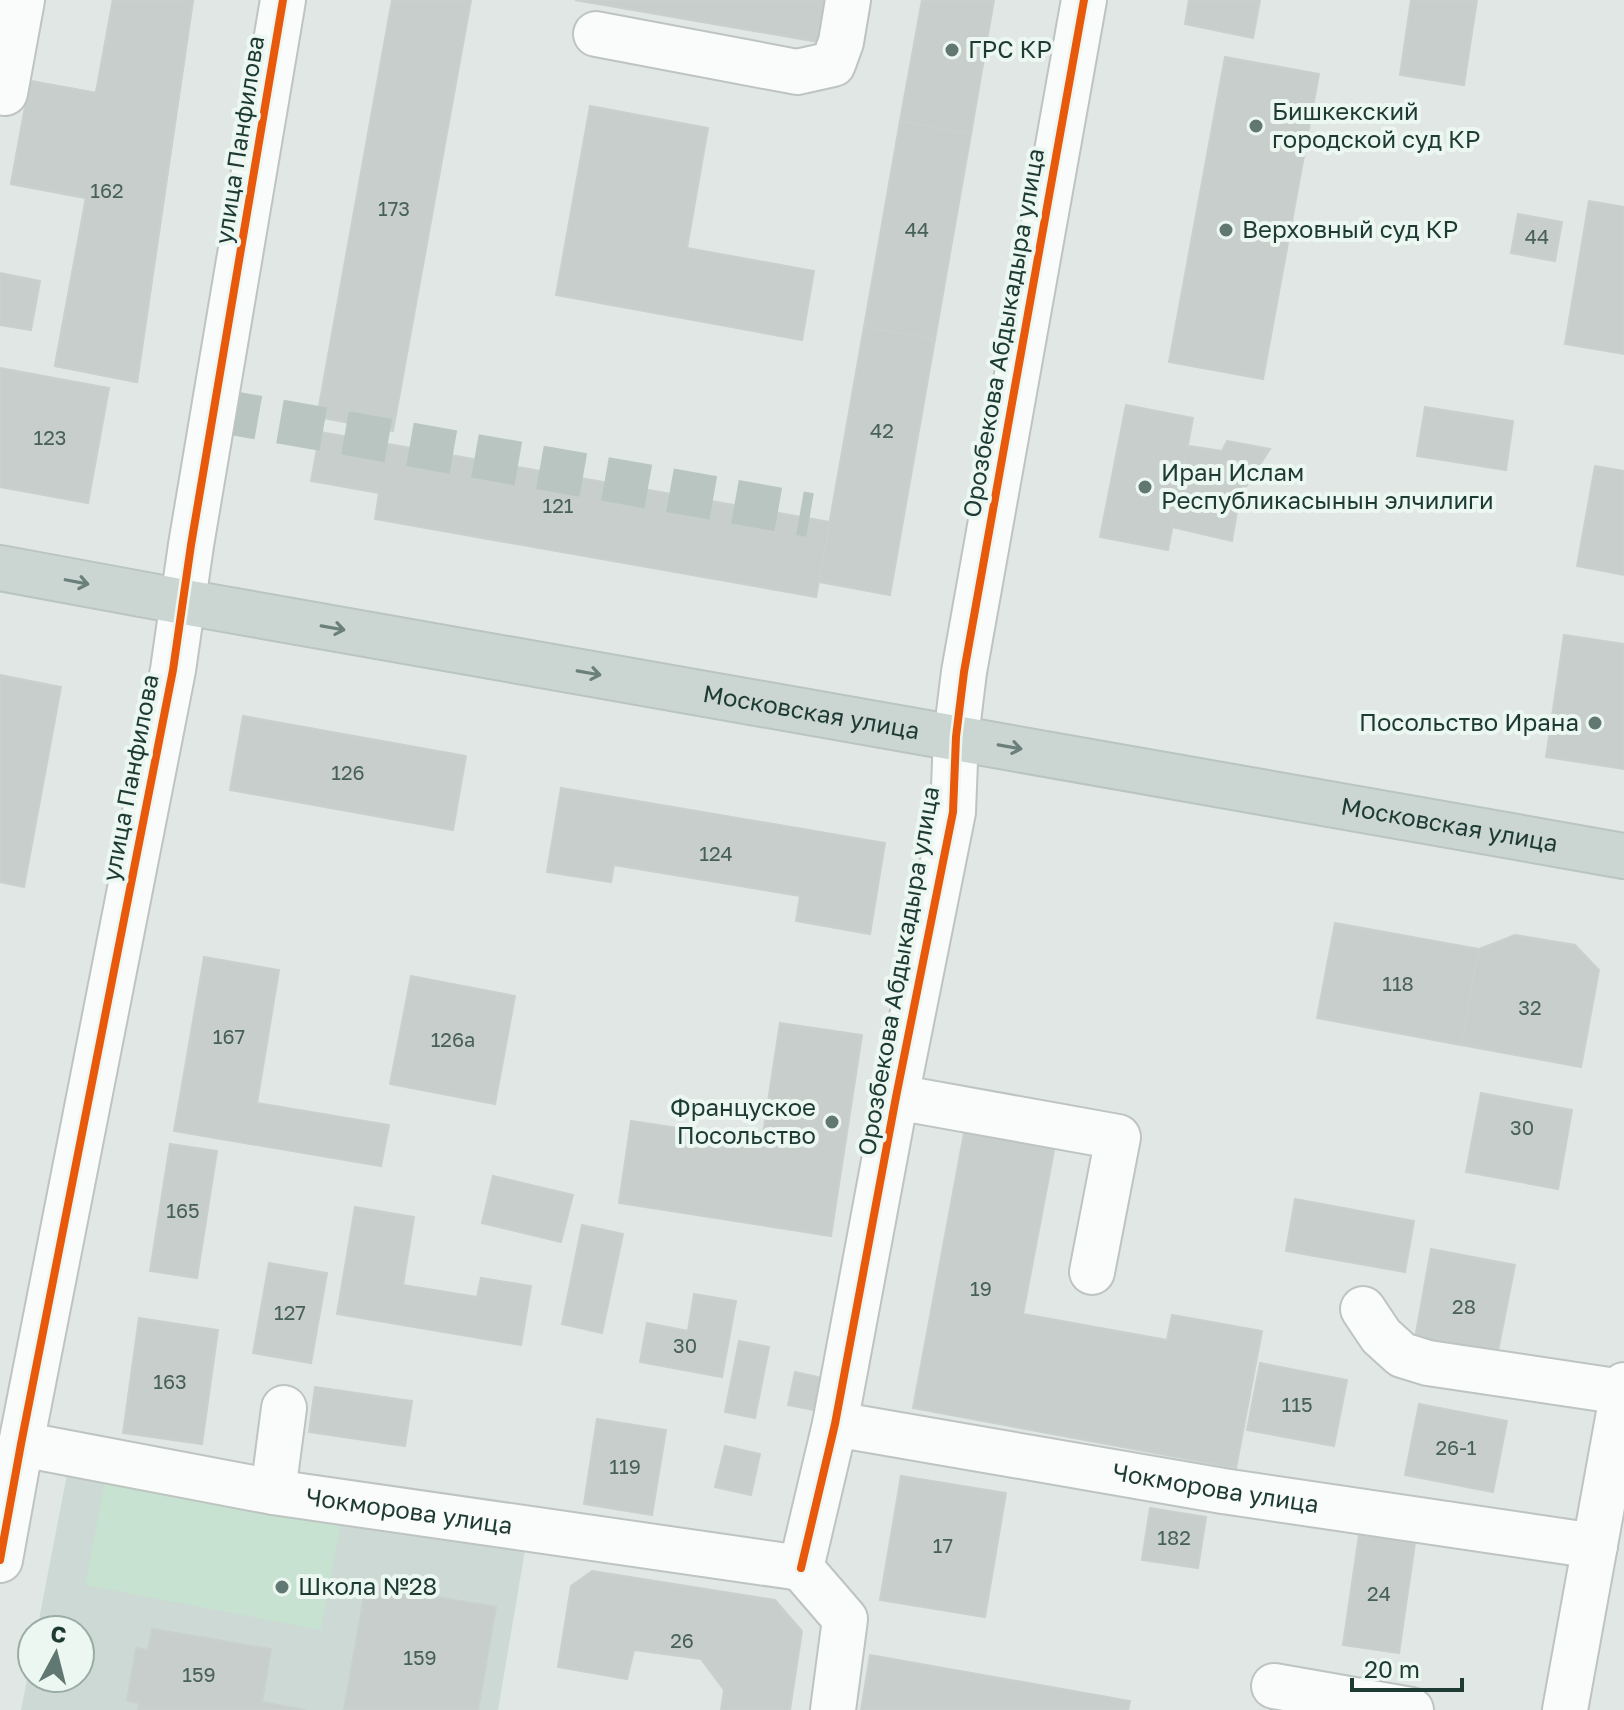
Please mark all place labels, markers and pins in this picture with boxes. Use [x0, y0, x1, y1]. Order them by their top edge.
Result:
place label: ГРС КР [968, 34, 1052, 63]
marker: ГРС КР [943, 41, 961, 59]
place label: Бишкекский городской суд КР [1272, 96, 1480, 153]
marker: Бишкекский городской суд КР [1247, 117, 1265, 135]
place label: Верховный суд КР [1242, 214, 1458, 243]
marker: Верховный суд КР [1217, 221, 1235, 239]
place label: Иран Ислам Республикасынын элчилиги [1161, 457, 1494, 514]
marker: Иран Ислам Республикасынын элчилиги [1136, 478, 1154, 496]
place label: Посольство Ирана [1359, 707, 1579, 736]
marker: Посольство Ирана [1586, 714, 1604, 732]
place label: Француское Посольство [670, 1092, 816, 1149]
marker: Француское Посольство [823, 1113, 841, 1131]
place label: Школа №28 [298, 1571, 437, 1600]
marker: Школа №28 [273, 1578, 291, 1596]

